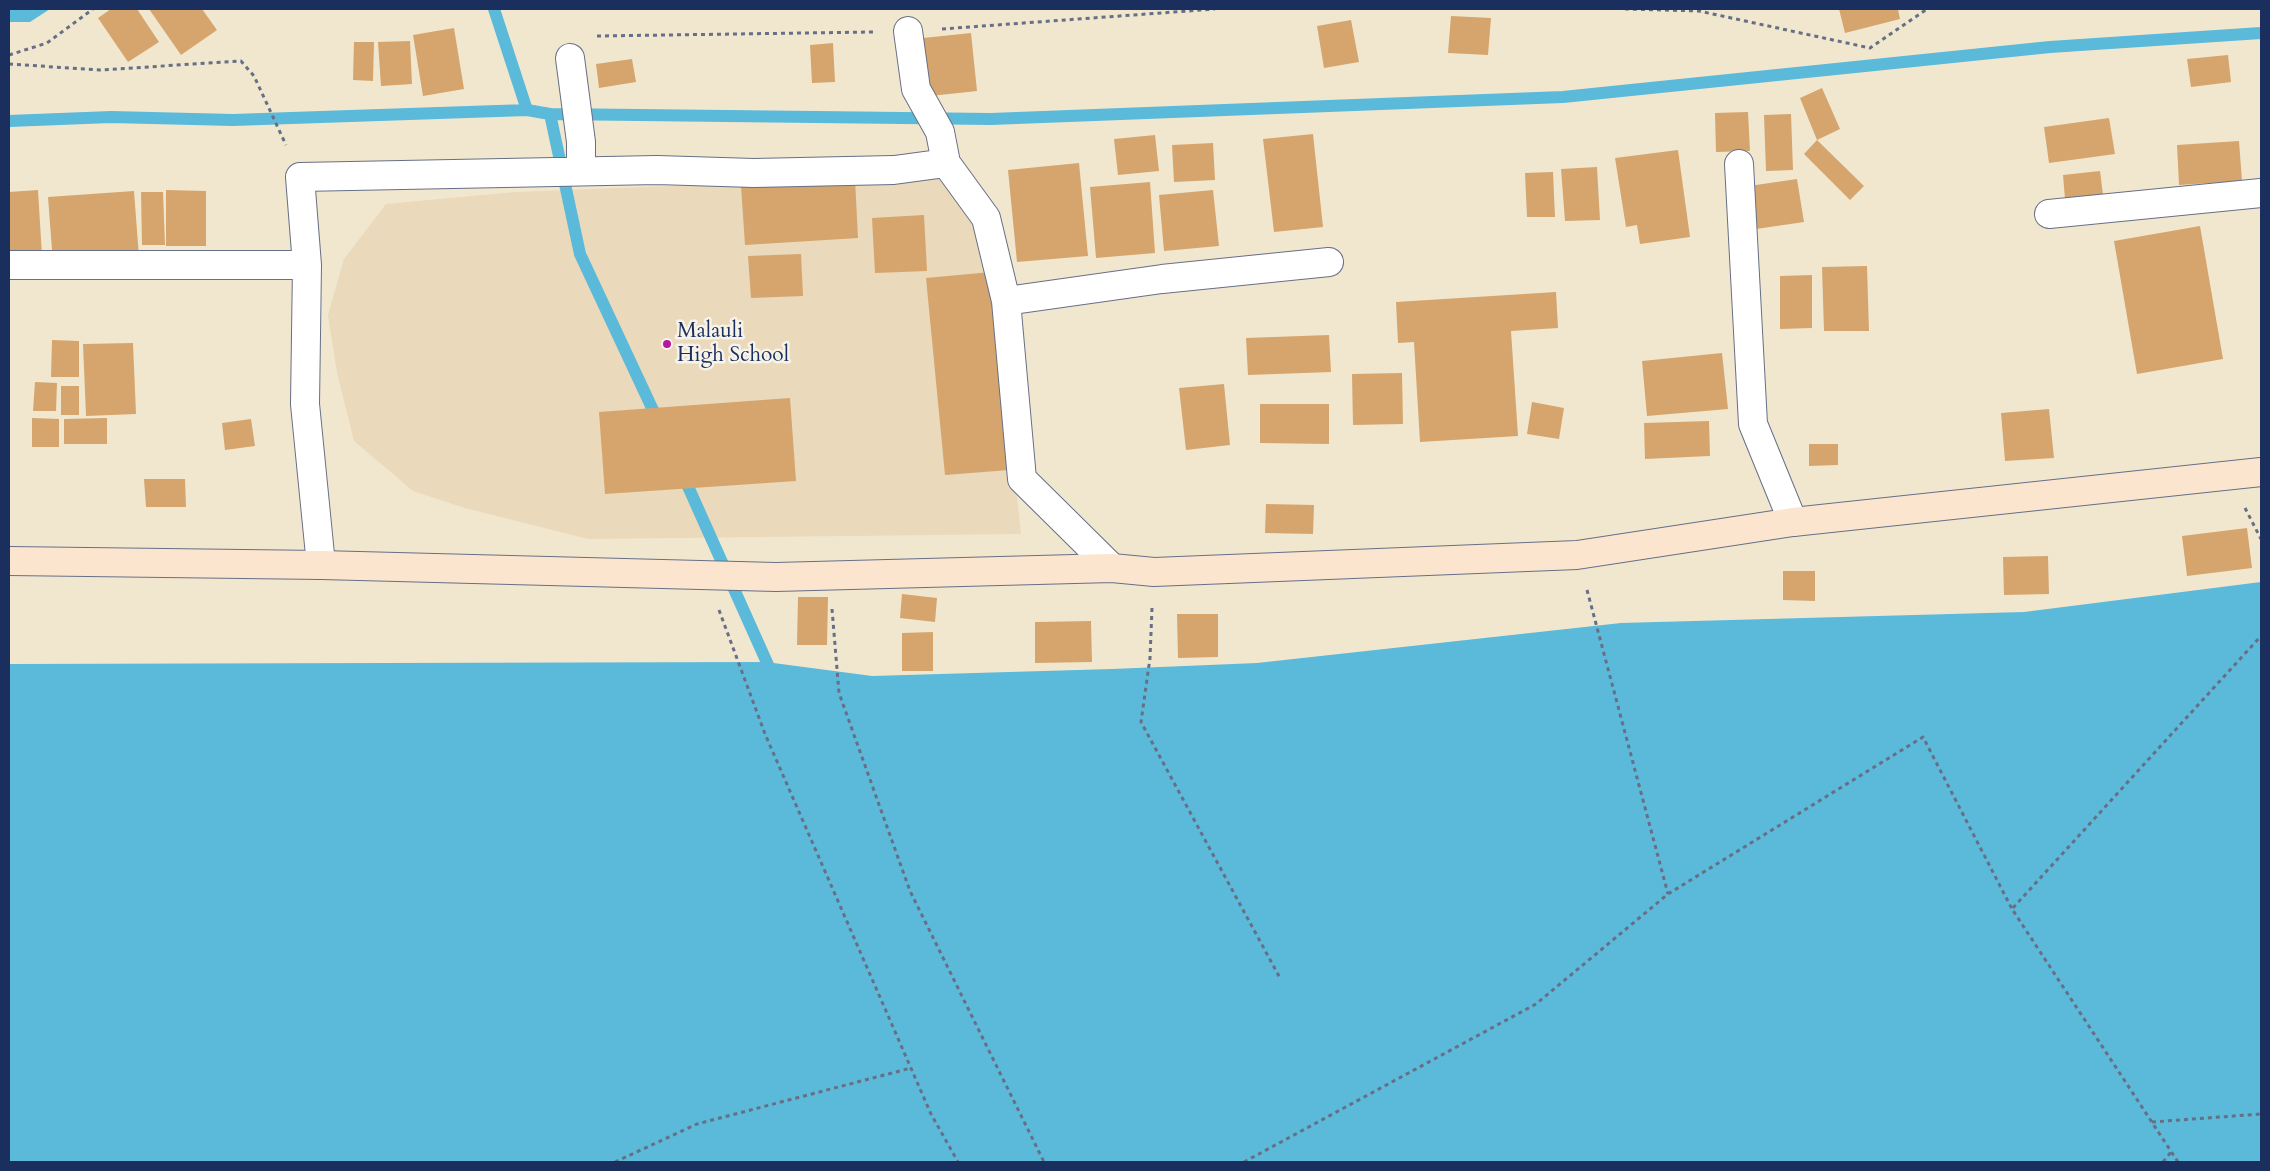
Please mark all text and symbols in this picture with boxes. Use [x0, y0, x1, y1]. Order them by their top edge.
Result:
place label: Malauli High School [677, 319, 789, 369]
marker: Malauli High School [661, 338, 673, 350]

